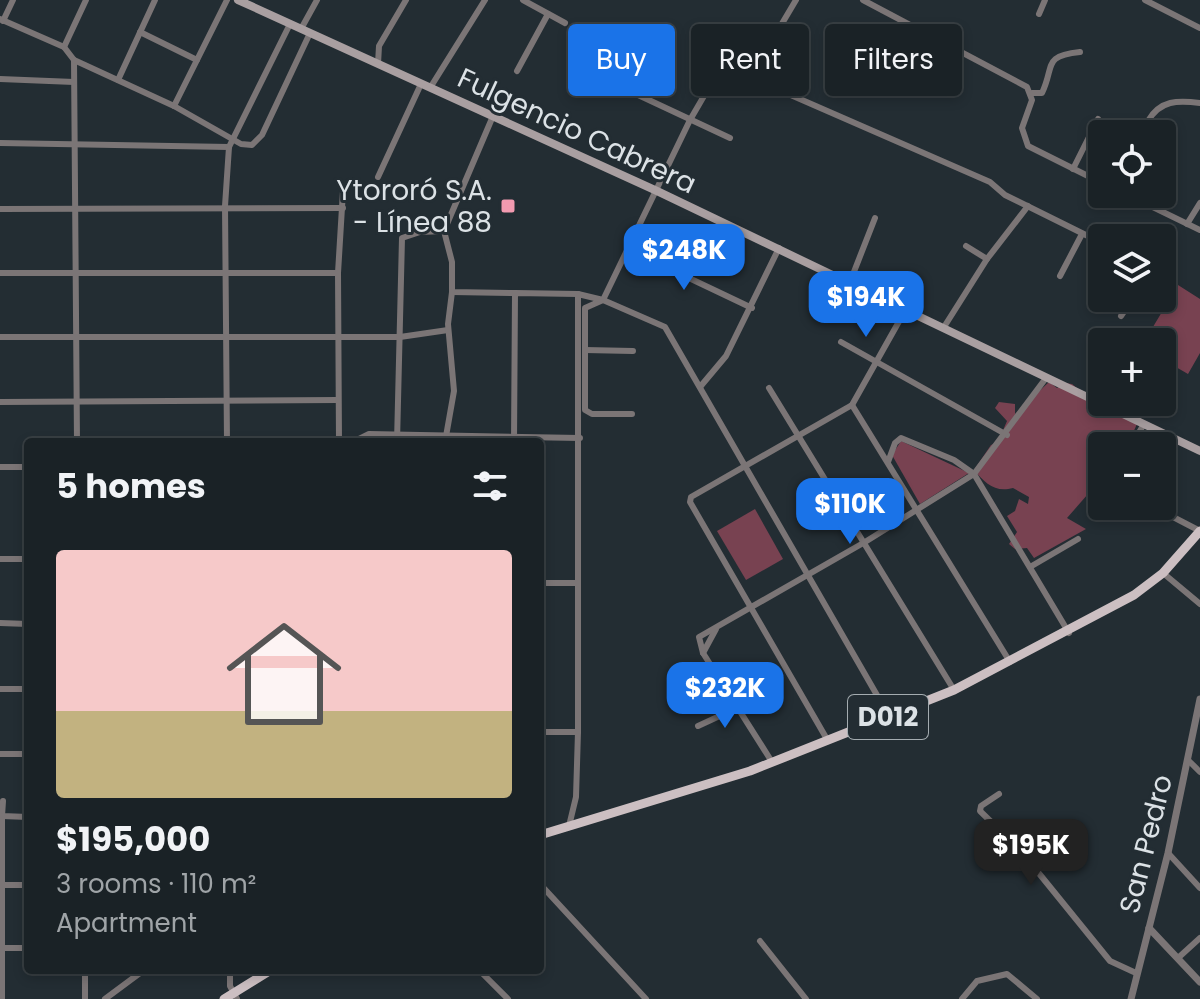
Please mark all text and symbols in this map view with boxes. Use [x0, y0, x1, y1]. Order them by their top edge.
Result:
chip: Buy [568, 24, 675, 96]
chip: Rent [691, 24, 809, 96]
chip: Filters [825, 24, 962, 96]
street label: Fulgencio Cabrera [451, 59, 703, 203]
map controls [1088, 120, 1176, 520]
button: locate [1088, 120, 1176, 208]
place label: Ytororó S.A. - Línea 88 [336, 171, 492, 242]
marker: Ytororó S.A. - Línea 88 [499, 197, 517, 215]
pin: $248K [628, 224, 740, 292]
button: layers [1088, 224, 1176, 312]
text: $248K [642, 232, 726, 268]
pin: $194K [810, 271, 922, 339]
text: $194K [827, 279, 905, 315]
button: + [1088, 328, 1176, 416]
button: − [1088, 432, 1176, 520]
text: 5 homes [56, 462, 206, 510]
icon: filters [468, 464, 512, 508]
pin: $110K [794, 478, 906, 546]
text: $110K [814, 486, 886, 522]
icon: home [212, 602, 356, 746]
pin: $232K [669, 662, 781, 730]
text: $232K [685, 670, 765, 706]
road number: D012 [848, 695, 928, 739]
street label: San Pedro [1110, 771, 1182, 917]
text: $195,000 [56, 815, 210, 863]
pin: $195K [975, 819, 1087, 887]
text: $195K [992, 827, 1070, 863]
text: 3 rooms · 110 m² [56, 866, 256, 902]
text: Apartment [56, 905, 197, 941]

